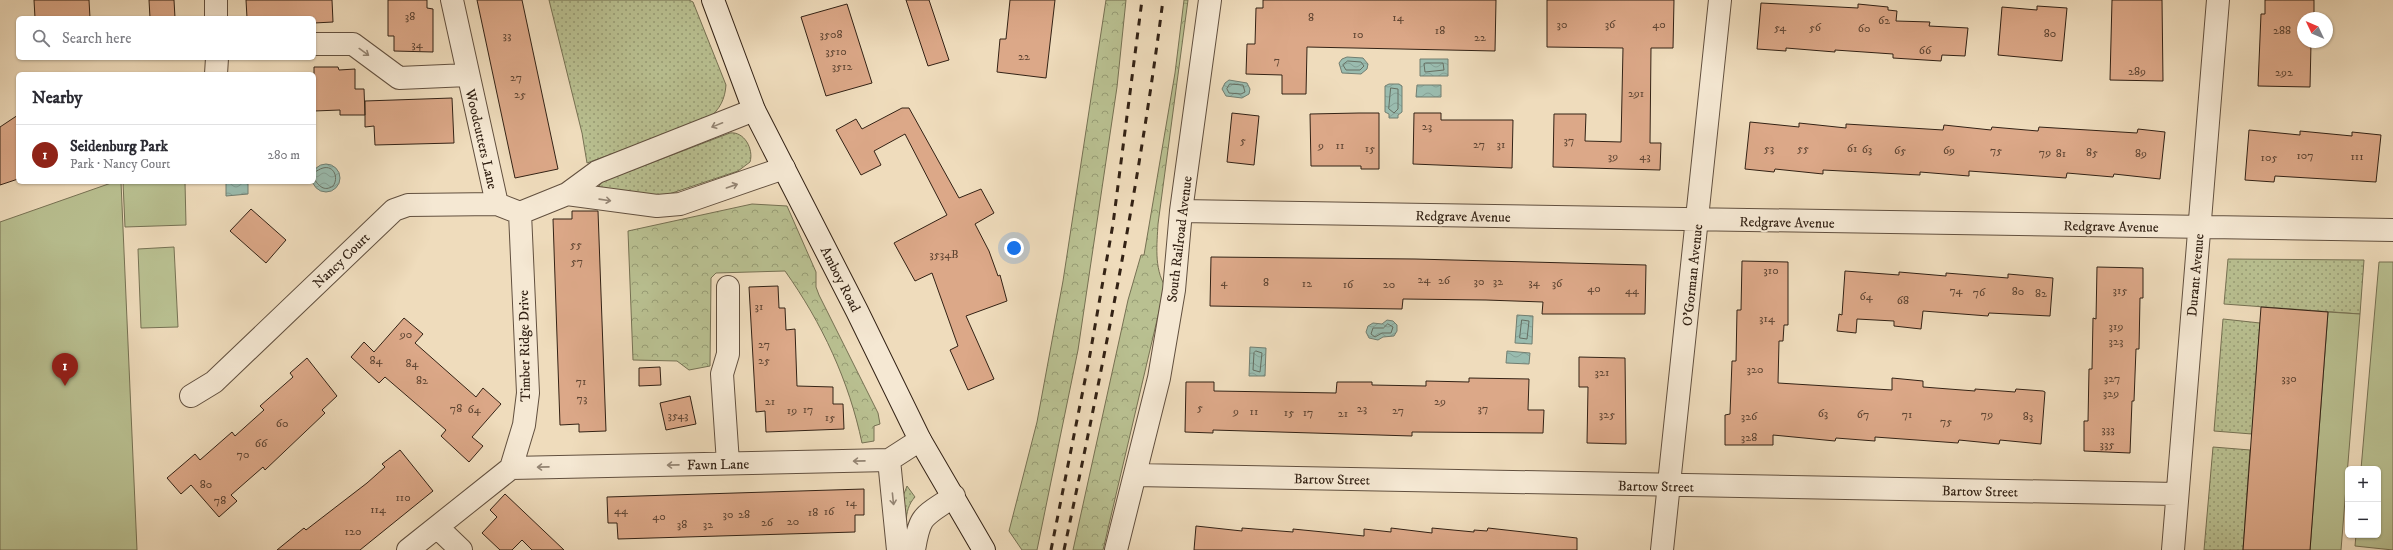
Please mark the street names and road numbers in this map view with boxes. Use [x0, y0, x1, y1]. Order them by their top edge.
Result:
street label: Woodcutters Lane [461, 86, 501, 191]
street label: South Railroad Avenue [1163, 175, 1197, 303]
street label: Redgrave Avenue [1415, 207, 1511, 227]
street label: Redgrave Avenue [1739, 213, 1835, 233]
street label: Redgrave Avenue [2063, 217, 2159, 237]
street label: O'Gorman Avenue [1679, 223, 1707, 327]
street label: Nancy Court [309, 229, 374, 292]
street label: Durant Avenue [2183, 233, 2209, 317]
street label: Amboy Road [816, 244, 864, 315]
street label: Timber Ridge Drive [515, 290, 535, 402]
street label: Fawn Lane [687, 455, 750, 475]
street label: Bartow Street [1294, 470, 1371, 490]
street label: Bartow Street [1618, 477, 1695, 497]
street label: Bartow Street [1942, 482, 2019, 502]

